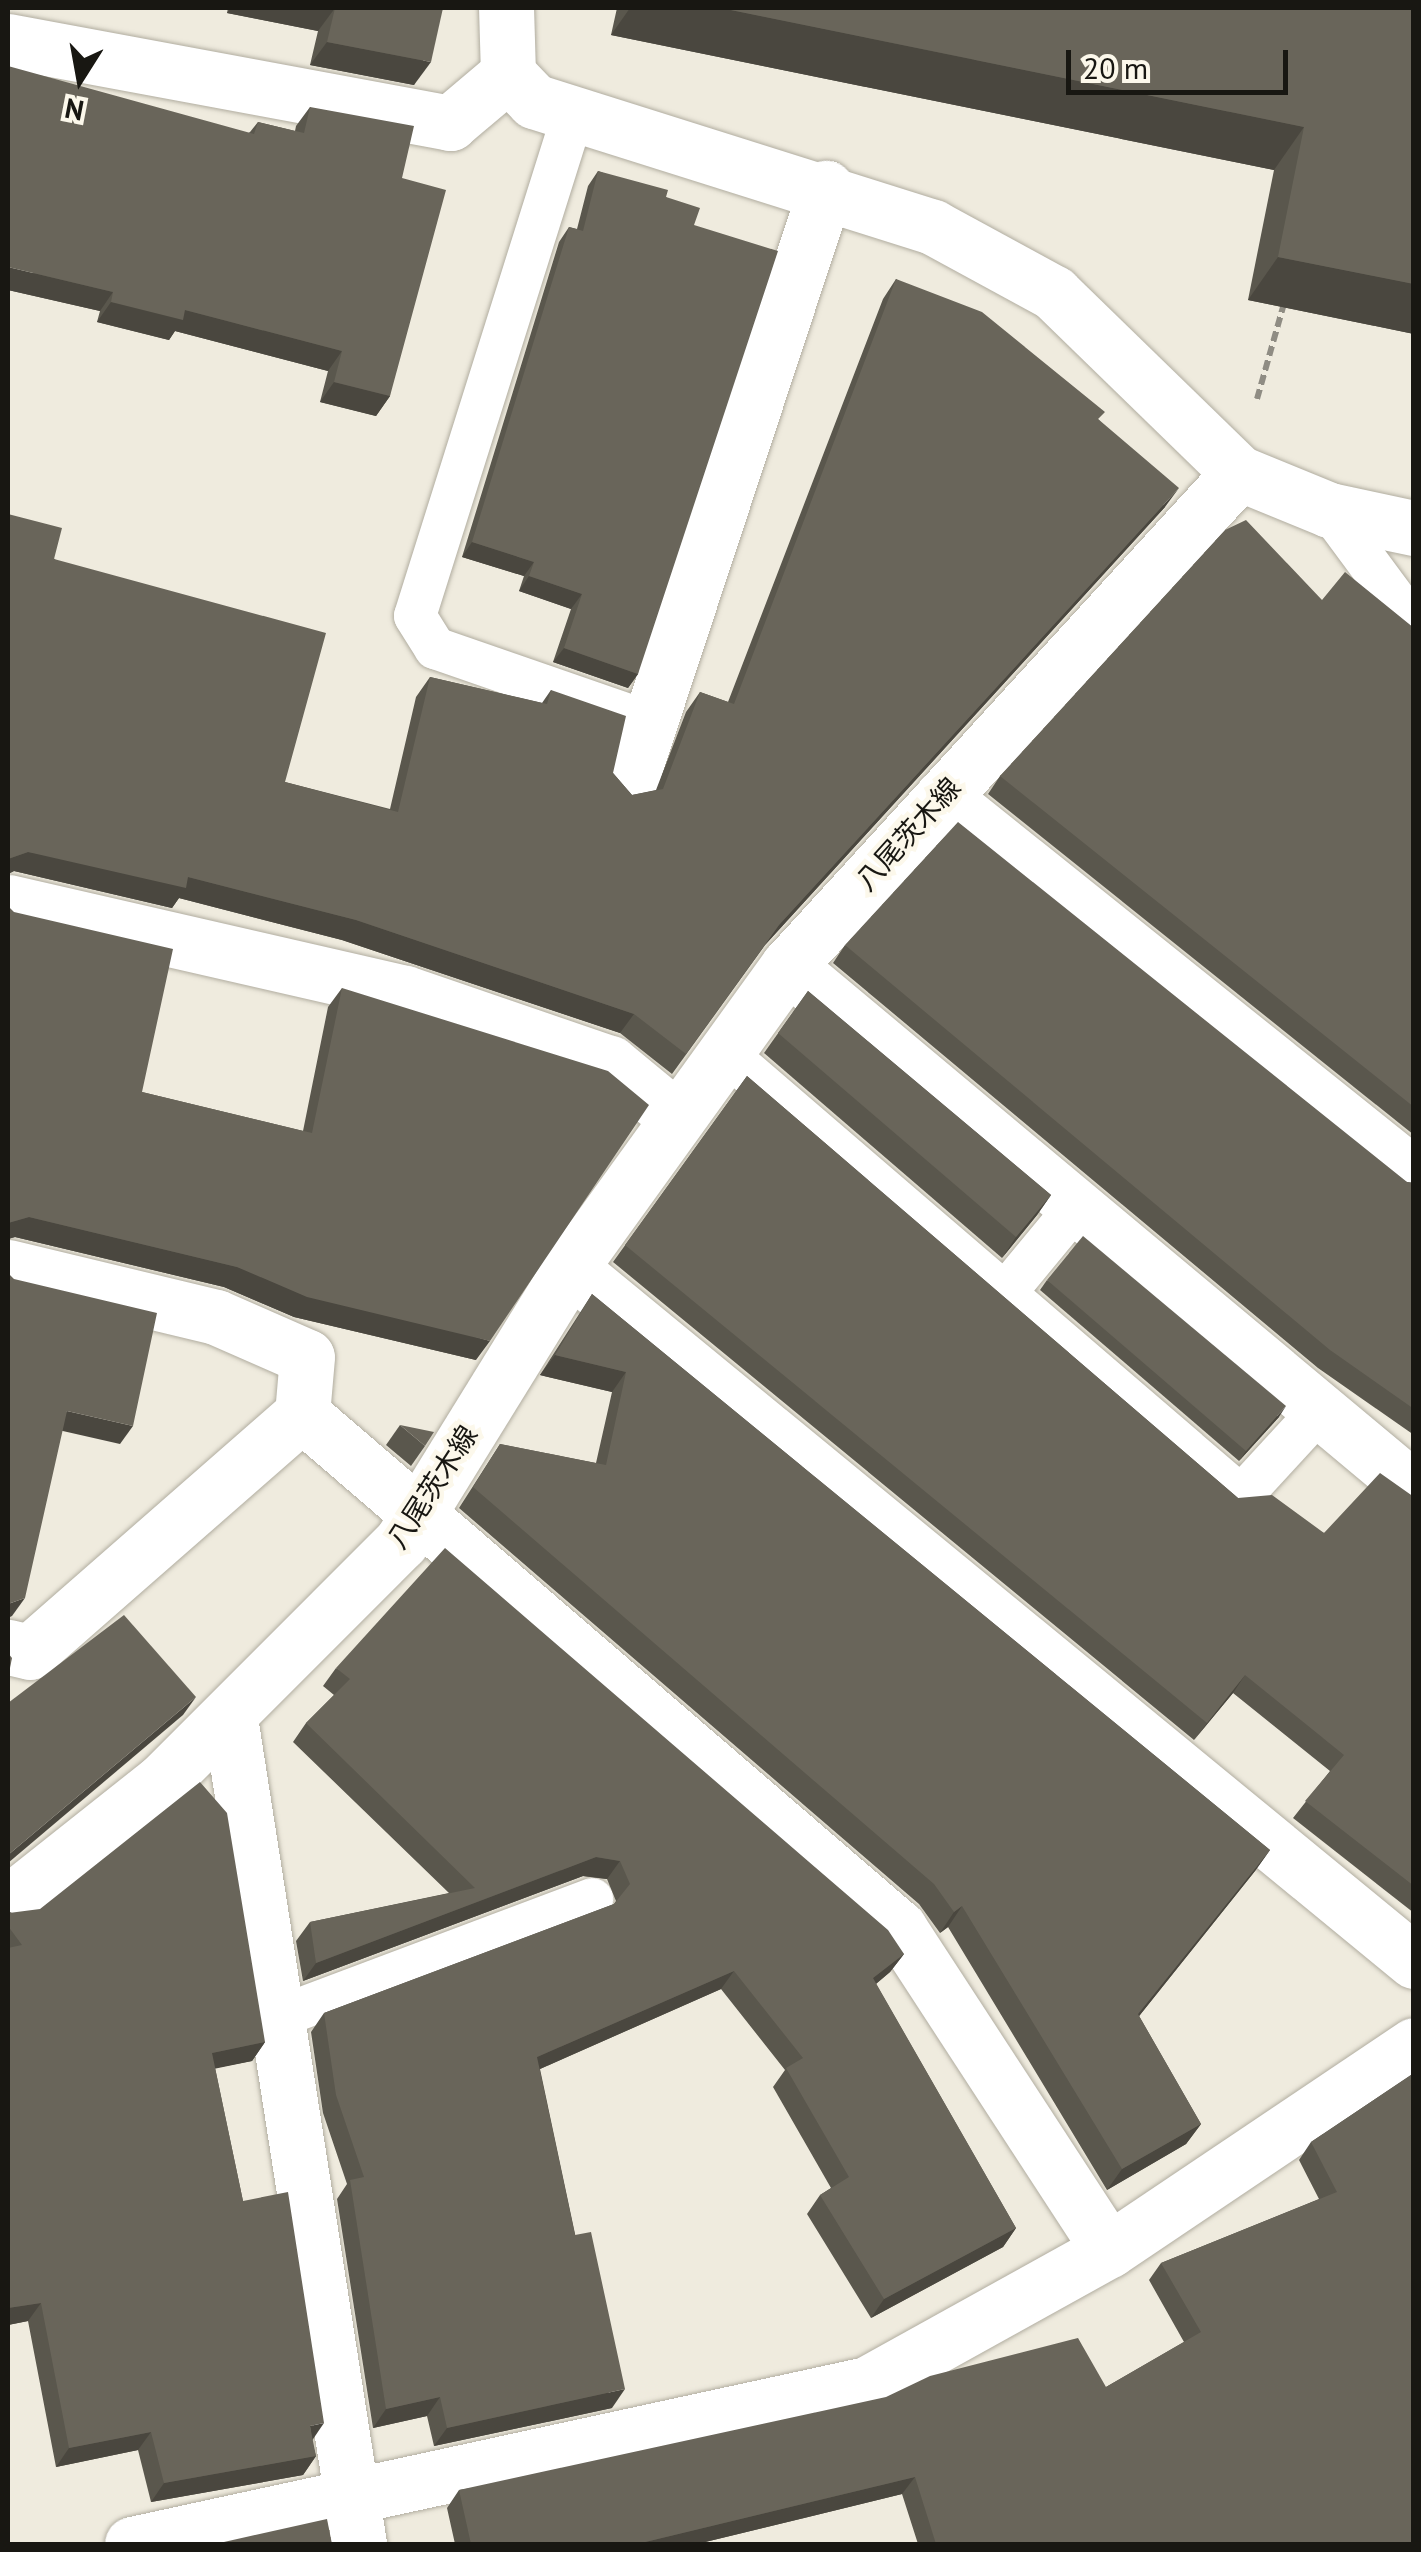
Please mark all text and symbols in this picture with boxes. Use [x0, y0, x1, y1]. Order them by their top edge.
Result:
north arrow [30, 30, 130, 130]
scale bar [1071, 30, 1294, 92]
text: 20 m [1083, 48, 1148, 87]
text: N [62, 90, 87, 130]
street label: 八尾茨木線 [849, 771, 967, 897]
street label: 八尾茨木線 [380, 1419, 484, 1555]

